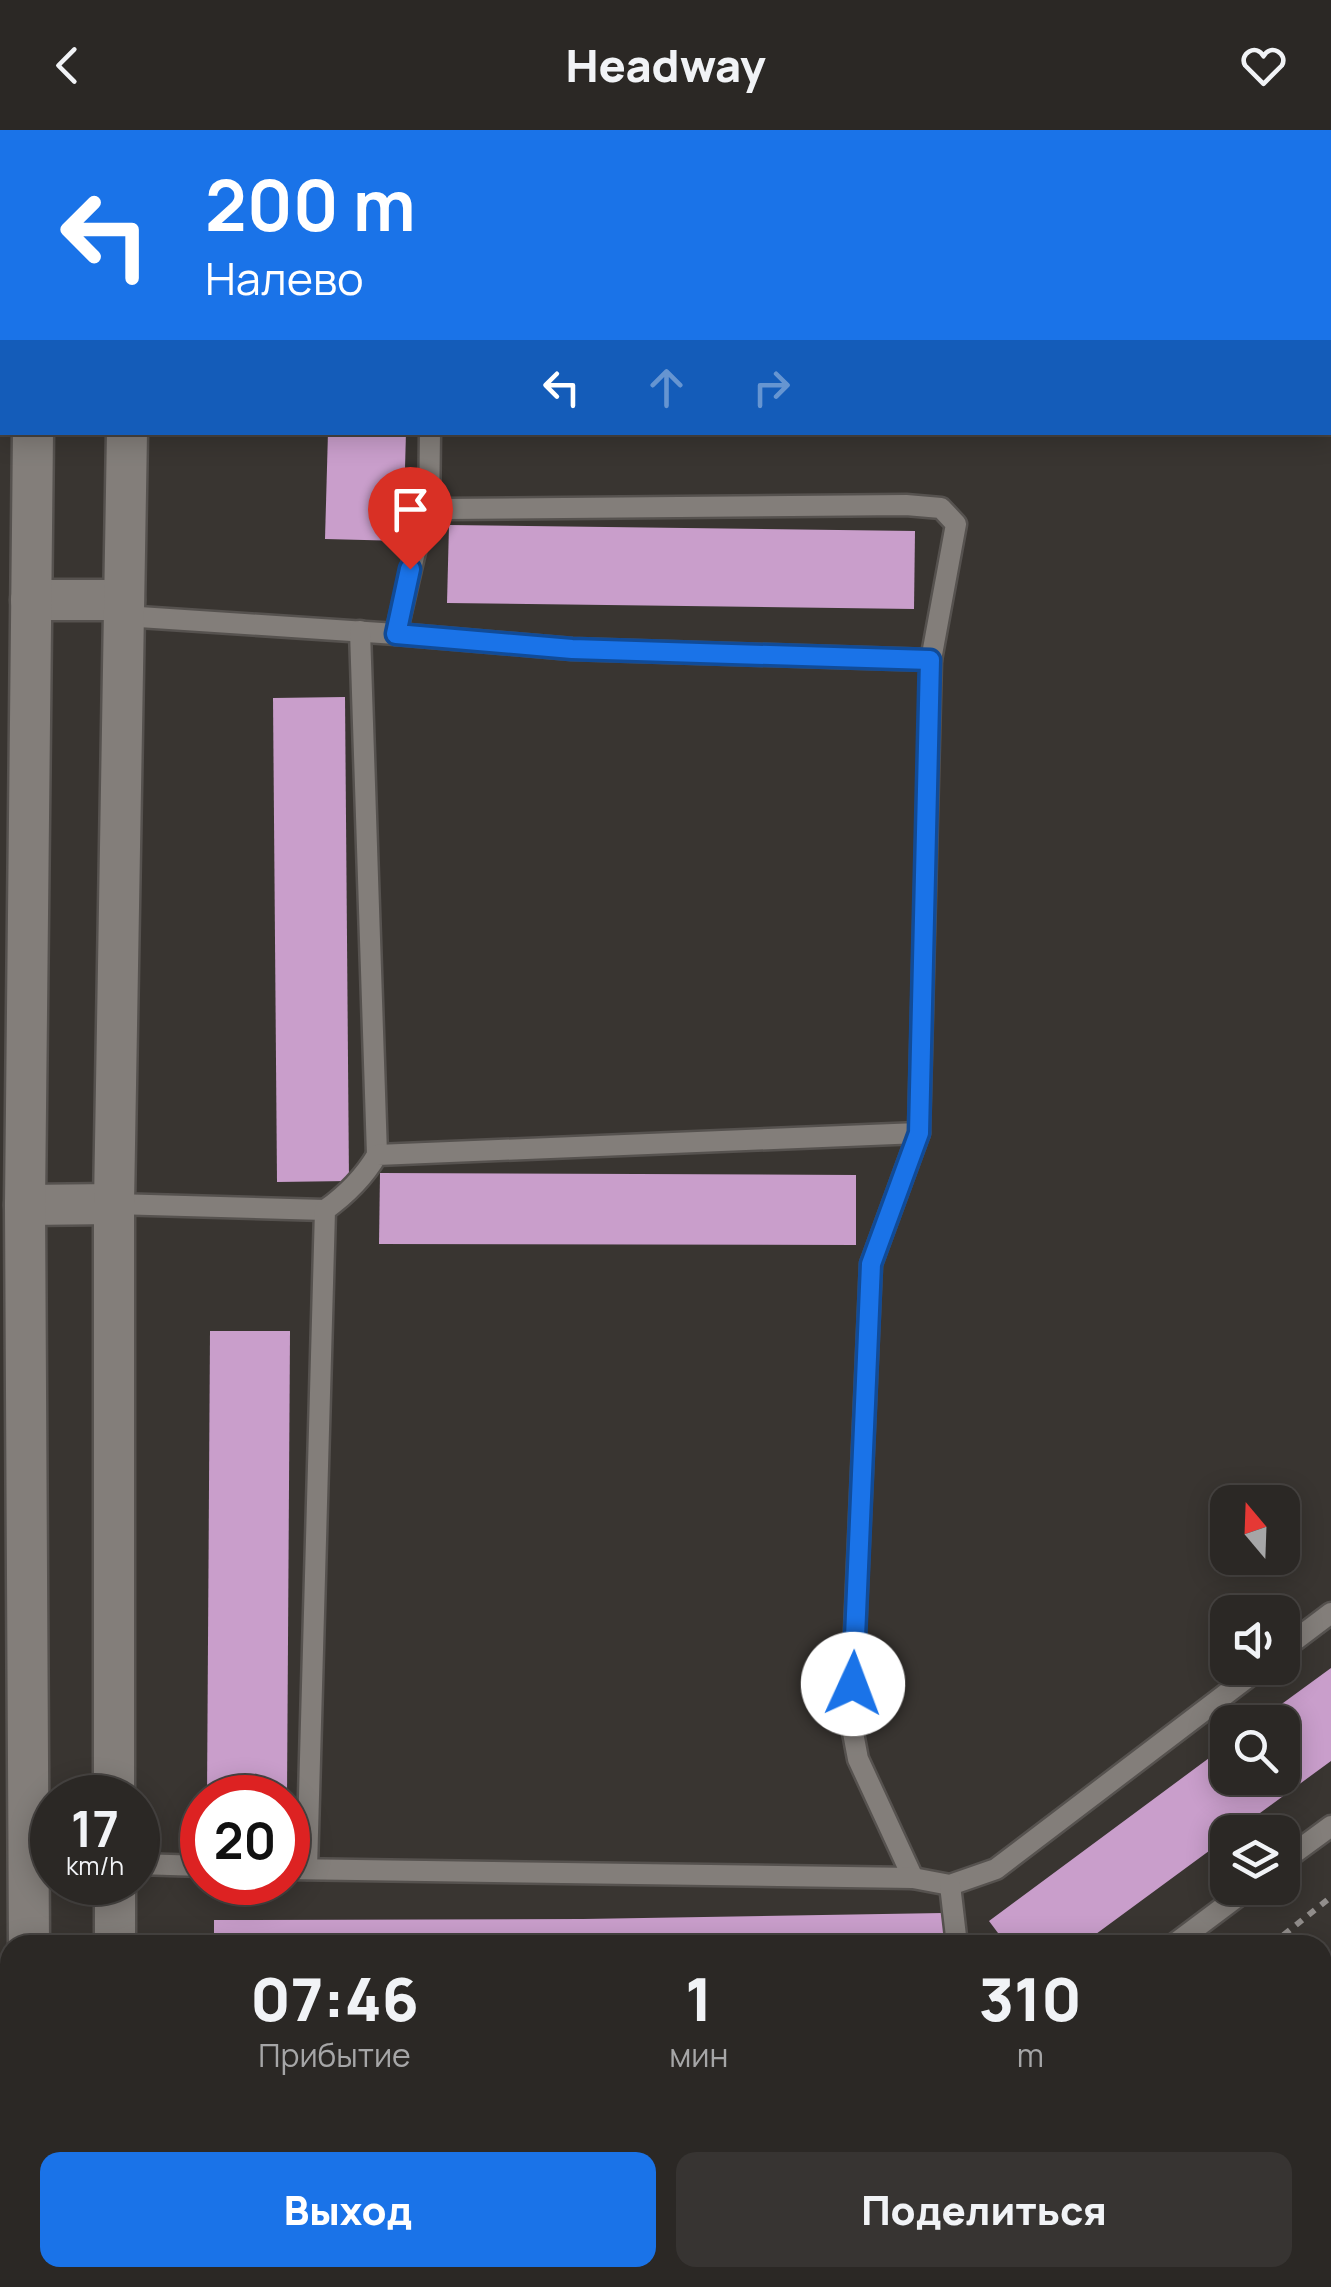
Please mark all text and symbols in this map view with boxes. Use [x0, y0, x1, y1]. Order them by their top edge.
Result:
text: Headway [565, 34, 766, 96]
icon: back [40, 38, 95, 93]
icon: heart [1236, 38, 1291, 93]
text: 200 m [205, 156, 416, 252]
icon: left [40, 170, 170, 300]
text: Налево [205, 247, 364, 309]
icon: left [534, 360, 589, 415]
icon: ahead [639, 360, 694, 415]
icon: right [744, 360, 799, 415]
pin [368, 467, 453, 570]
icon: arrive [383, 482, 438, 537]
north arrow [1210, 1485, 1300, 1575]
map controls [1210, 1485, 1300, 1905]
button: sound [1210, 1595, 1300, 1685]
position arrow [801, 1632, 905, 1736]
button: search [1210, 1705, 1300, 1795]
speed limit sign: 20 [180, 1775, 310, 1905]
text: 17 [71, 1794, 119, 1862]
button: layers [1210, 1815, 1300, 1905]
text: km/h [66, 1848, 124, 1883]
text: 07:46 [250, 1957, 419, 2039]
text: 1 [685, 1957, 712, 2039]
text: 310 [979, 1957, 1082, 2039]
text: Прибытие [258, 2033, 411, 2077]
text: мин [669, 2033, 728, 2077]
text: m [1017, 2033, 1044, 2077]
button: Выход [40, 2152, 656, 2267]
button: Поделиться [676, 2152, 1292, 2267]

